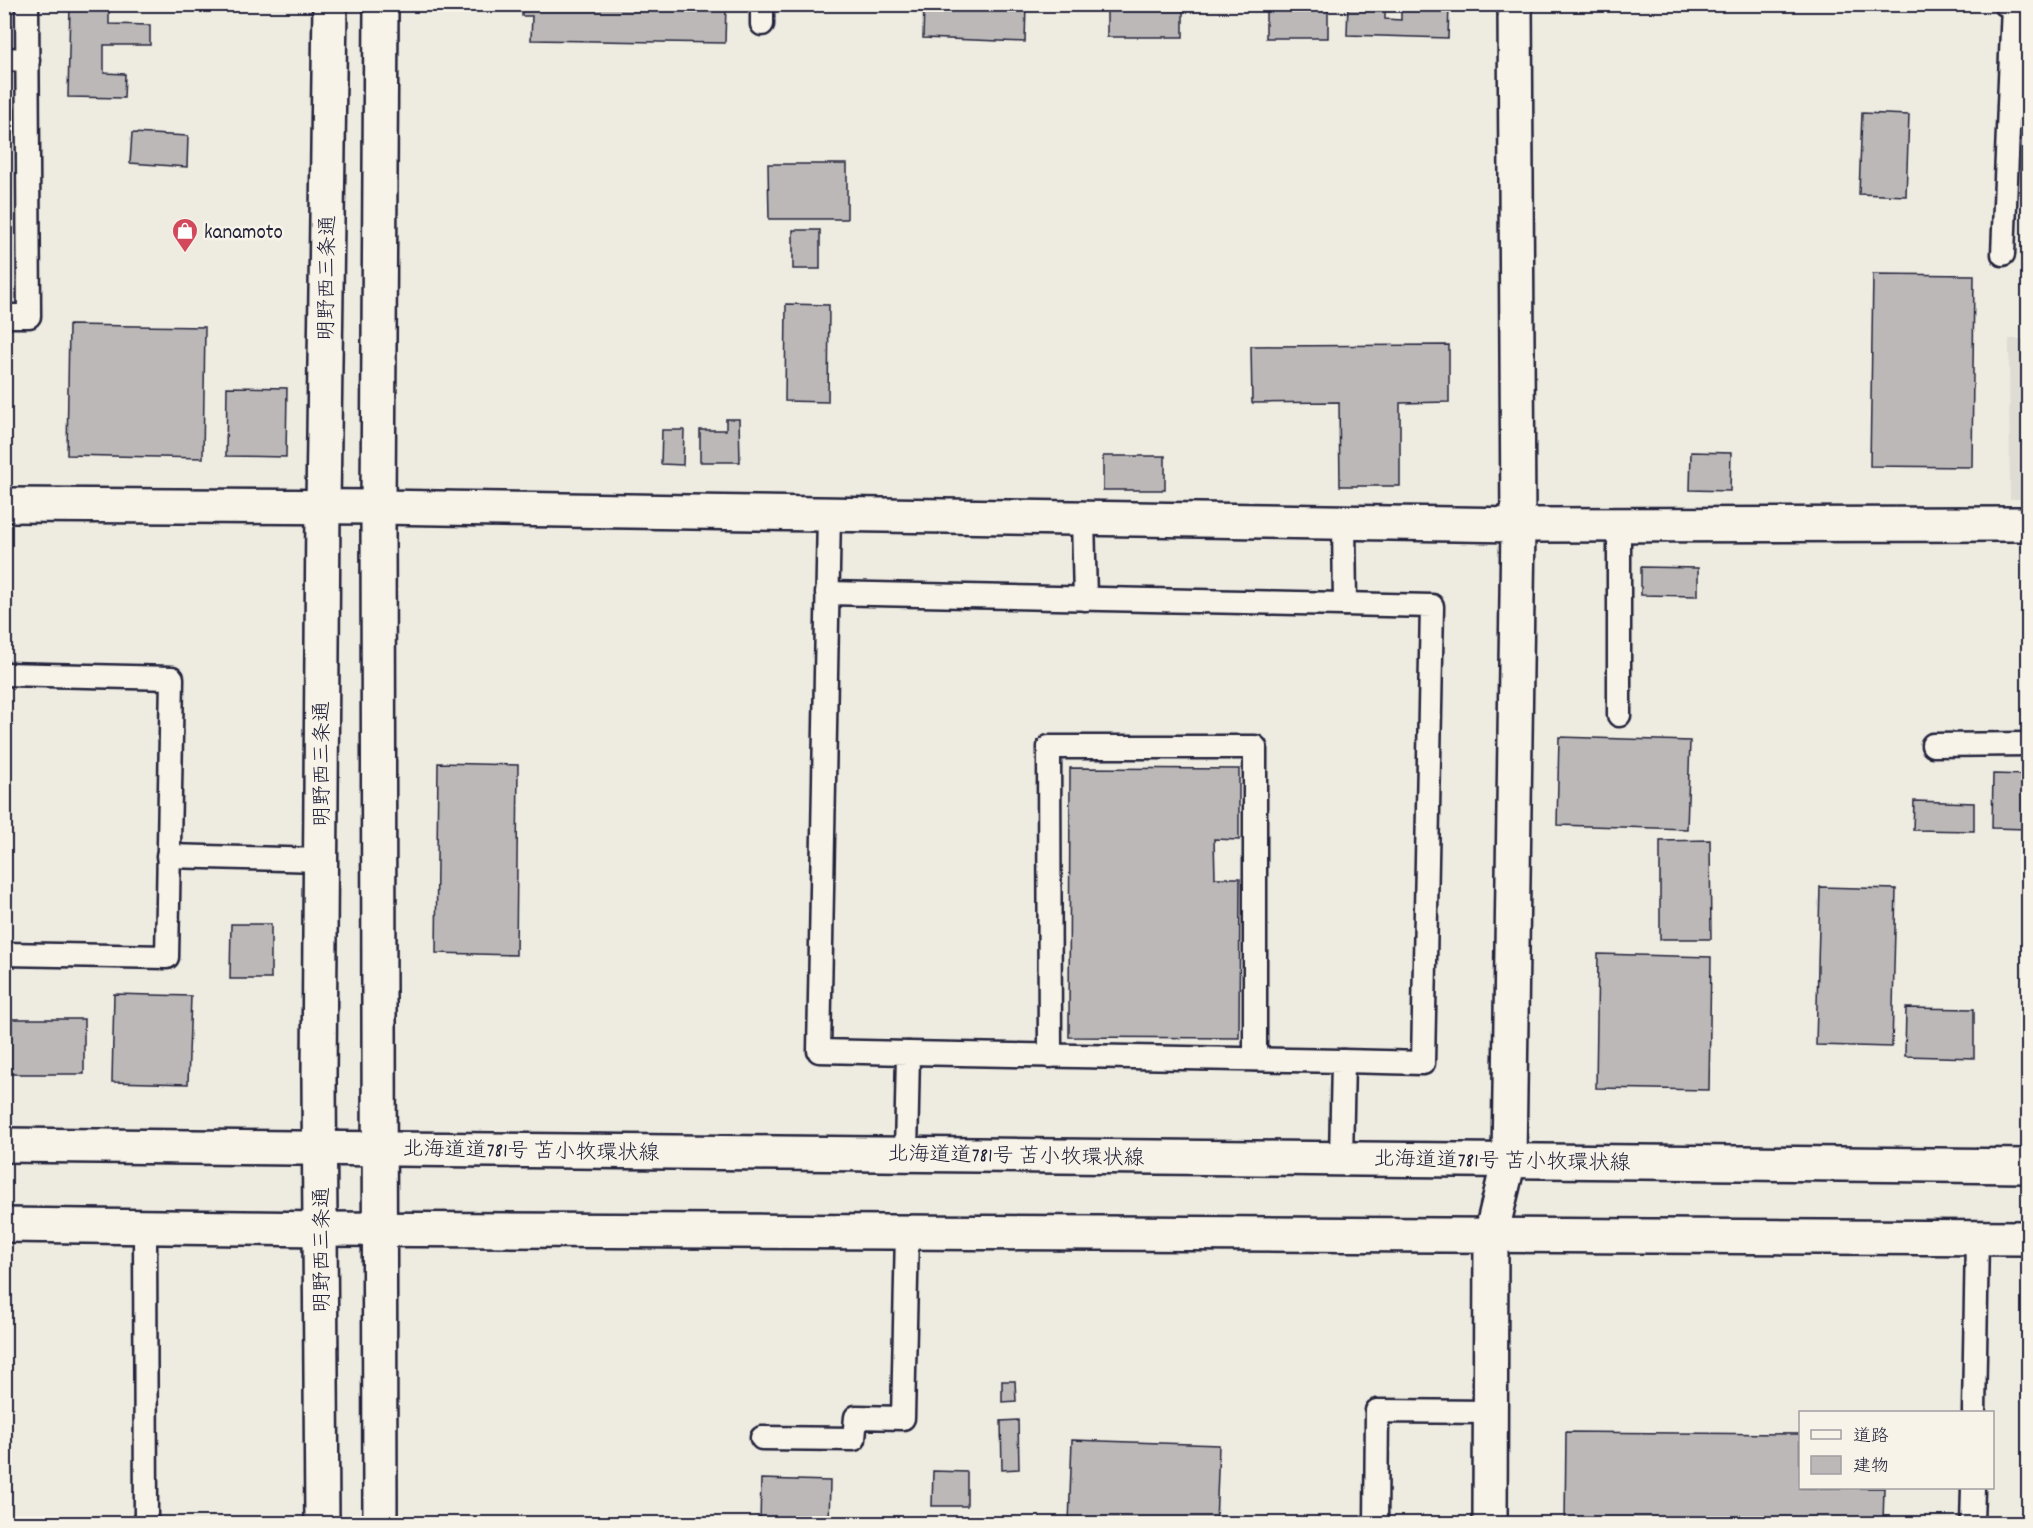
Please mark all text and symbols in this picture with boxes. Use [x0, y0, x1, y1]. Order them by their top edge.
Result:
street label: 明野西三条通 [313, 215, 345, 341]
shop icon: kanamoto [170, 216, 200, 254]
place label: kanamoto [204, 219, 283, 249]
street label: 明野西三条通 [309, 701, 339, 827]
street label: 北海道道781号 苫小牧環状線 [402, 1136, 660, 1170]
street label: 北海道道781号 苫小牧環状線 [887, 1141, 1145, 1175]
street label: 北海道道781号 苫小牧環状線 [1373, 1146, 1631, 1180]
street label: 明野西三条通 [309, 1187, 339, 1313]
legend [1799, 1411, 1994, 1489]
text: 道路 [1853, 1425, 1889, 1450]
text: 建物 [1853, 1455, 1889, 1480]

